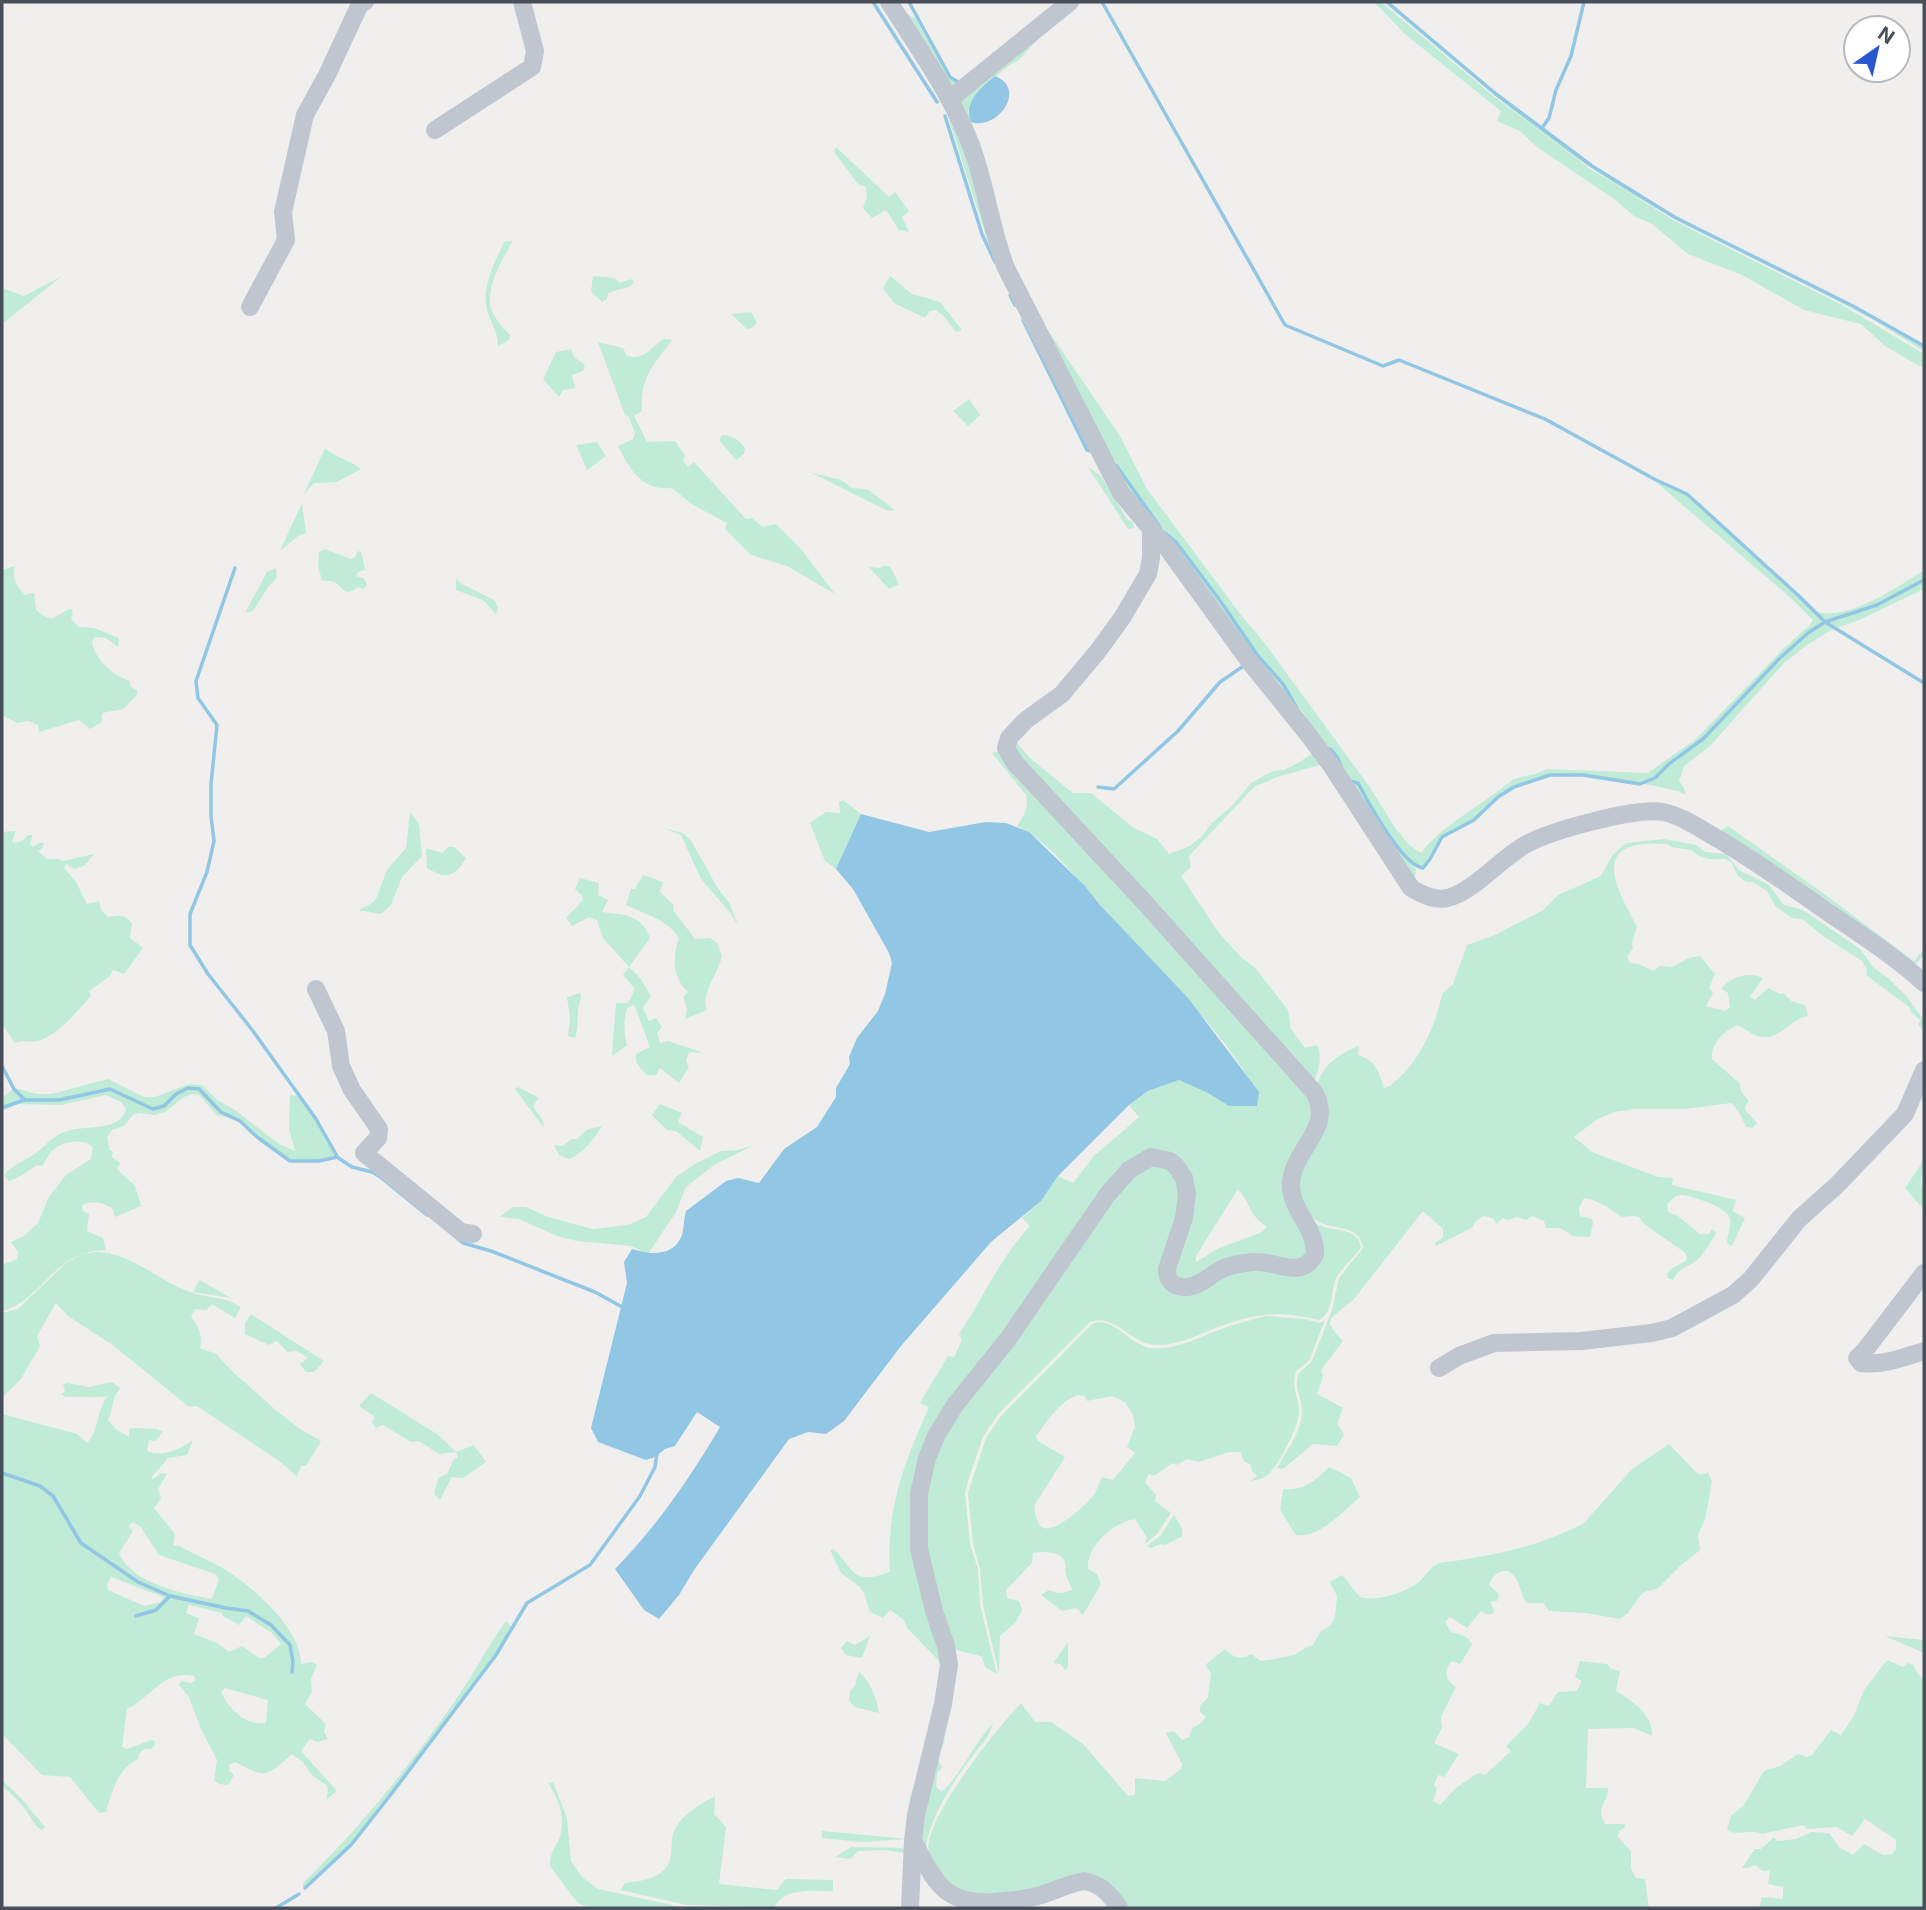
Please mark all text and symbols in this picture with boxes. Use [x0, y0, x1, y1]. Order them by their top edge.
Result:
north arrow [1842, 14, 1912, 84]
text: N [1874, 22, 1899, 49]

